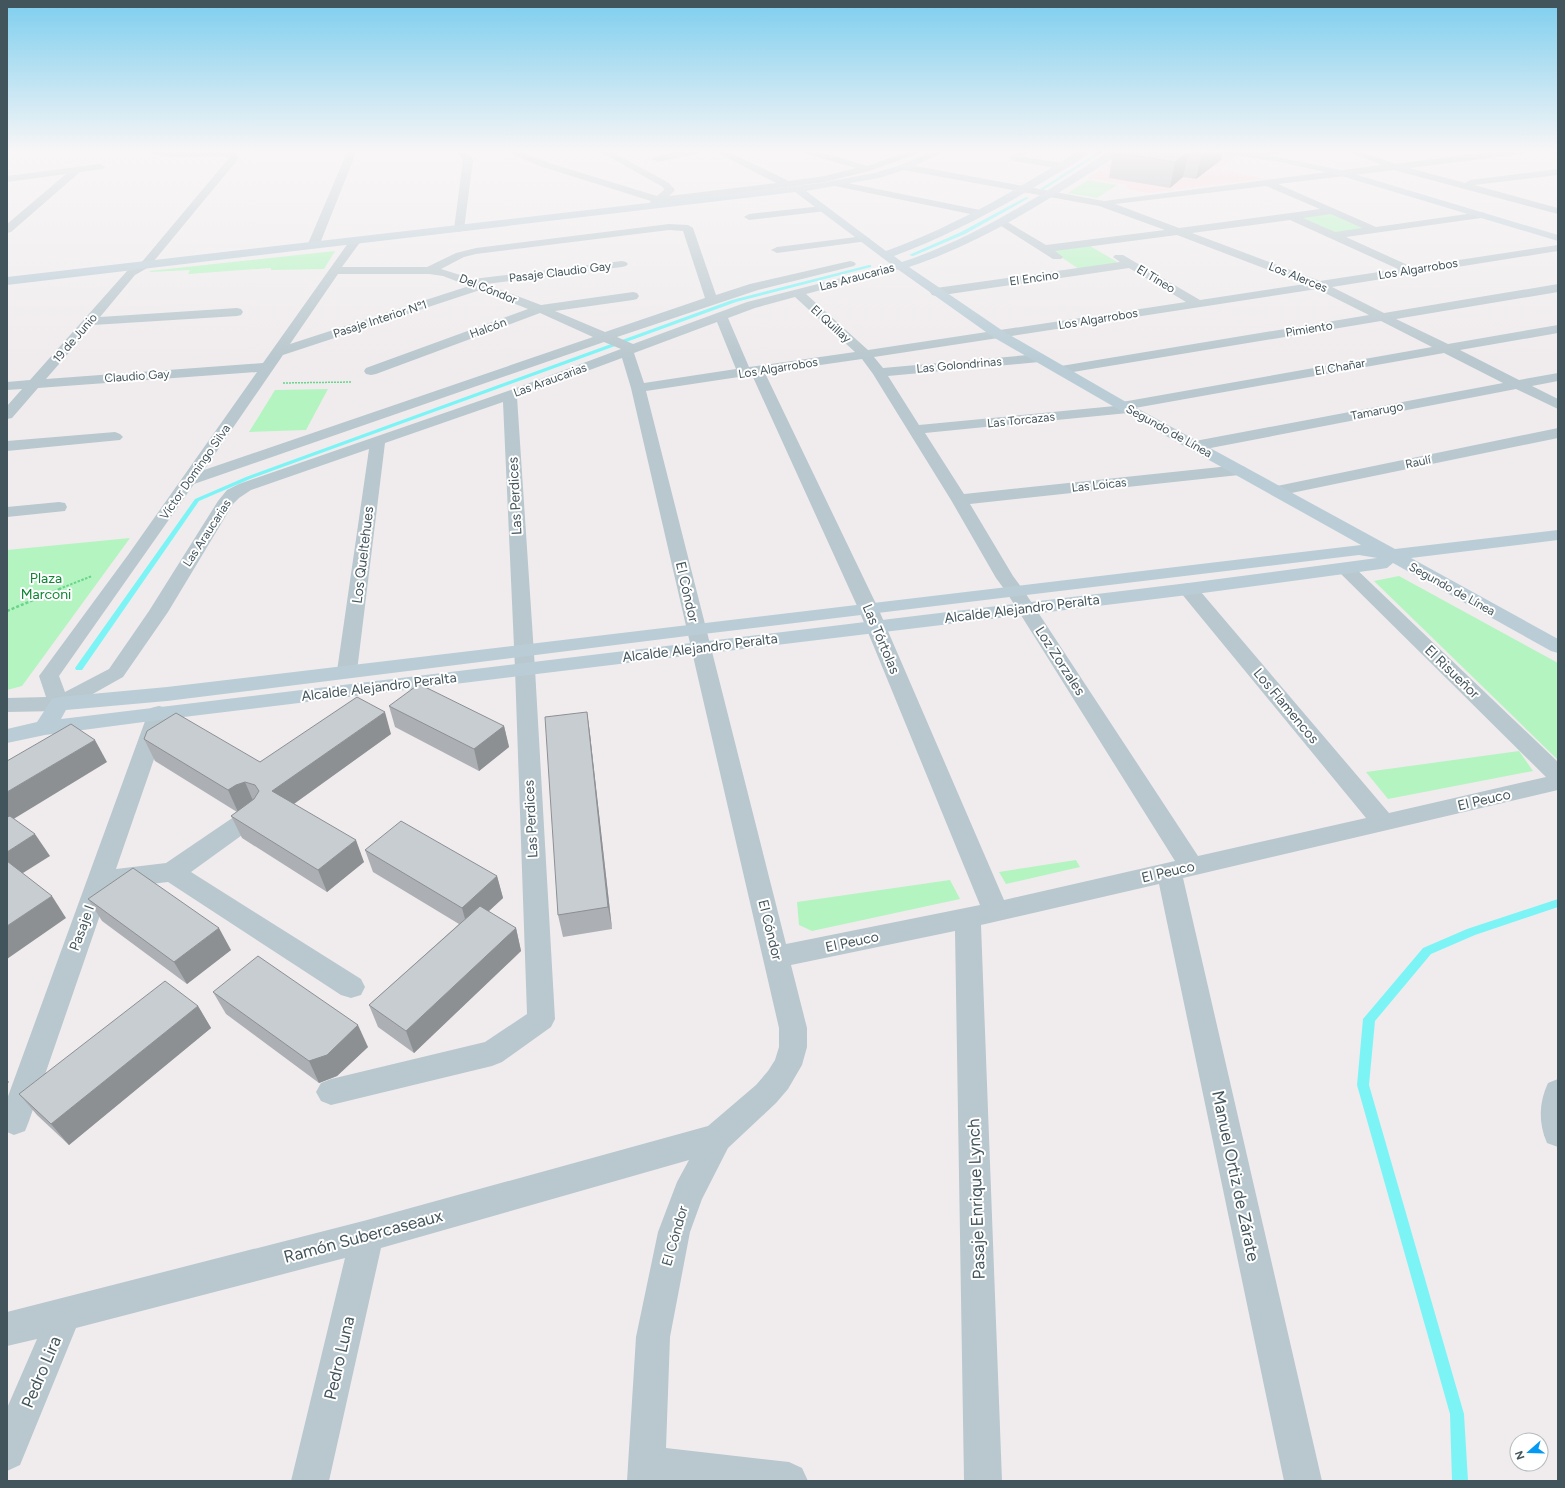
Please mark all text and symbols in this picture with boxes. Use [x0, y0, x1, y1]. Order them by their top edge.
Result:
street label: Los Algarrobos [1377, 256, 1459, 282]
street label: Pasaje Claudio Gay [508, 259, 613, 285]
street label: Los Alerces [1267, 259, 1330, 295]
street label: Las Araucarias [818, 260, 896, 294]
street label: El Tineo [1134, 262, 1178, 296]
street label: El Encino [1009, 268, 1059, 288]
street label: Del Cóndor [457, 271, 519, 307]
street label: Pasaje Interior Nº1 [331, 297, 429, 341]
street label: El Quillay [808, 302, 854, 346]
street label: Los Algarrobos [1057, 306, 1139, 332]
street label: 19 de Junio [50, 311, 100, 365]
street label: Halcón [468, 315, 508, 341]
street label: Pimiento [1284, 318, 1334, 340]
street label: Las Golondrinas [916, 354, 1003, 376]
street label: Los Algarrobos [737, 355, 819, 381]
street label: El Chañar [1314, 356, 1366, 378]
street label: Las Araucarias [511, 360, 589, 400]
street label: Claudio Gay [104, 367, 171, 385]
street label: Tamarugo [1350, 399, 1404, 423]
street label: Segundo de Línea [1124, 402, 1214, 460]
street label: Las Torcazas [986, 409, 1056, 431]
street label: Víctor Domingo Silva [157, 422, 233, 522]
street label: Raulí [1404, 452, 1433, 472]
street label: Las Perdices [504, 457, 526, 535]
street label: Las Loicas [1071, 475, 1128, 495]
street label: Las Araucarias [180, 497, 234, 569]
street label: Los Queltehues [349, 506, 377, 604]
street label: El Cóndor [672, 560, 702, 624]
street label: Segundo de Línea [1407, 560, 1497, 618]
park label: Plaza Marconi [21, 570, 71, 603]
street label: Alcalde Alejandro Peralta [944, 591, 1100, 627]
street label: Las Tórtolas [859, 602, 903, 676]
street label: Loz Zorzales [1031, 623, 1089, 699]
street label: Alcalde Alejandro Peralta [622, 630, 778, 666]
street label: El Risueñor [1421, 642, 1483, 702]
street label: Los Flamencos [1250, 665, 1322, 747]
street label: Alcalde Alejandro Peralta [301, 669, 457, 705]
street label: Las Perdices [520, 780, 542, 858]
street label: El Peuco [1456, 786, 1512, 814]
street label: El Peuco [1140, 858, 1196, 886]
street label: El Cóndor [754, 898, 786, 962]
street label: Pasaje I [66, 903, 98, 953]
street label: El Peuco [824, 928, 880, 956]
street label: Manuel Ortiz de Zárate [1208, 1089, 1264, 1263]
street label: Pasaje Enrique Lynch [963, 1118, 989, 1280]
street label: El Cóndor [658, 1204, 692, 1268]
street label: Ramón Subercaseaux [281, 1205, 445, 1267]
street label: Pedro Luna [320, 1314, 358, 1402]
street label: Pedro Lira [17, 1333, 65, 1411]
north arrow [1509, 1432, 1549, 1472]
text: N [1513, 1449, 1528, 1461]

